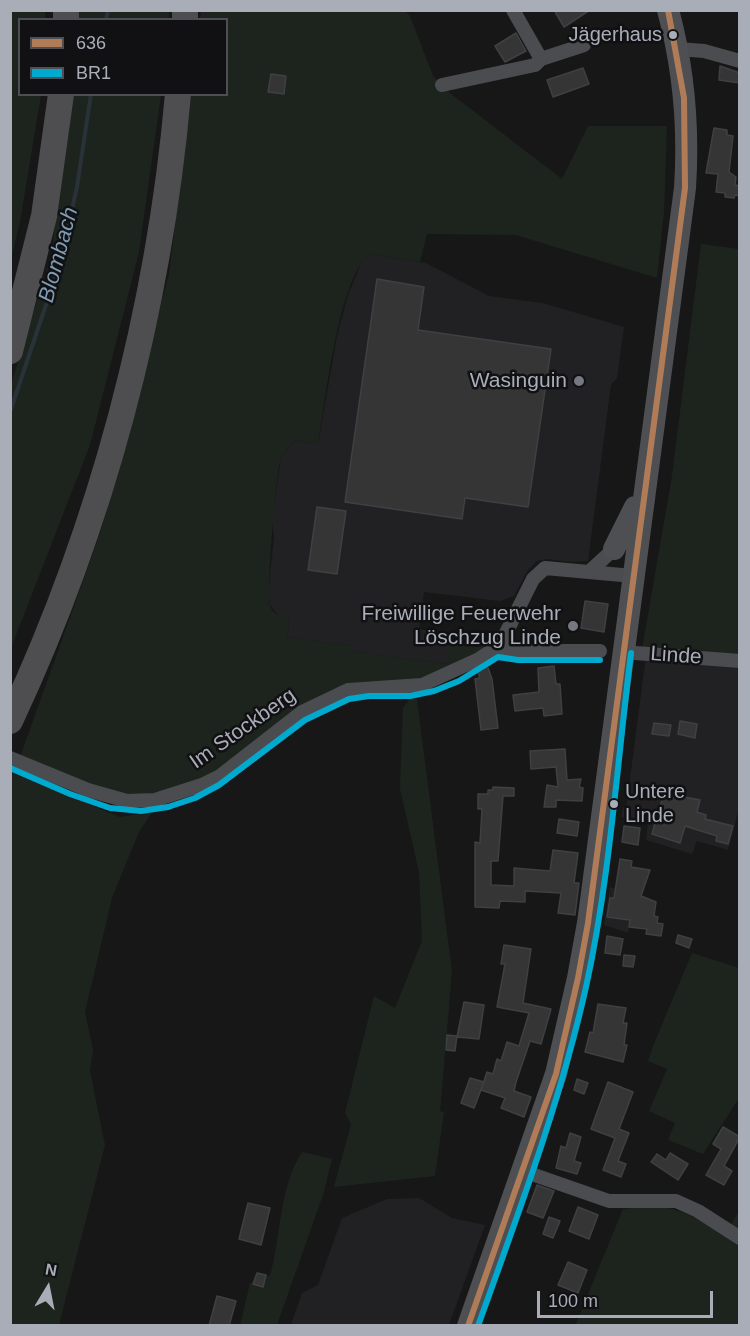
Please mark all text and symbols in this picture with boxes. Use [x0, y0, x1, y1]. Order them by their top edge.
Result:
legend [18, 18, 228, 96]
place label: Jägerhaus [569, 23, 662, 47]
marker: Jägerhaus [667, 29, 679, 41]
text: 636 [76, 33, 106, 53]
text: BR1 [76, 63, 111, 83]
water label: Blombach [34, 204, 84, 306]
place label: Wasinguin [470, 368, 567, 394]
marker: Wasinguin [572, 374, 586, 388]
place label: Freiwillige Feuerwehr Löschzug Linde [361, 601, 561, 651]
marker: Freiwillige Feuerwehr Löschzug Linde [566, 619, 580, 633]
street label: Linde [649, 642, 703, 670]
street label: Im Stockberg [185, 683, 301, 775]
place label: Untere Linde [625, 780, 685, 827]
marker: Untere Linde [608, 798, 620, 810]
north arrow [18, 1258, 78, 1318]
text: N [44, 1260, 58, 1279]
scale bar [540, 1279, 716, 1317]
text: 100 m [548, 1291, 598, 1311]

